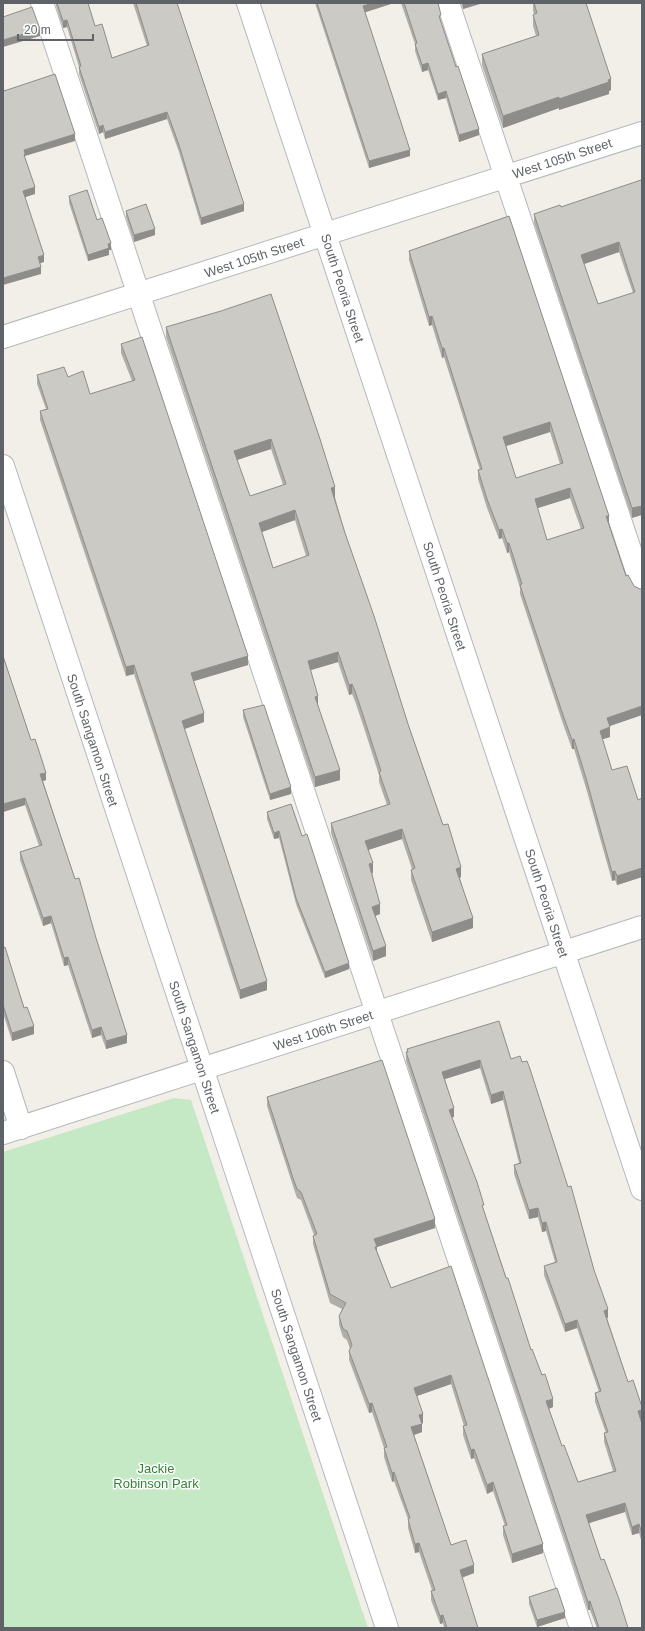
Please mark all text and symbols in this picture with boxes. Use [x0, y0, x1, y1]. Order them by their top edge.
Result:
scale bar [18, 16, 93, 42]
text: 20 m [24, 23, 51, 37]
street label: West 105th Street [510, 135, 614, 182]
street label: South Peoria Street [318, 232, 367, 345]
street label: West 105th Street [202, 234, 306, 281]
street label: South Peoria Street [420, 540, 469, 653]
street label: South Sangamon Street [64, 672, 121, 809]
street label: South Peoria Street [522, 847, 571, 960]
street label: South Sangamon Street [166, 979, 223, 1116]
street label: West 106th Street [271, 1007, 375, 1054]
street label: South Sangamon Street [268, 1287, 325, 1424]
park label: Jackie Robinson Park [113, 1461, 199, 1491]

